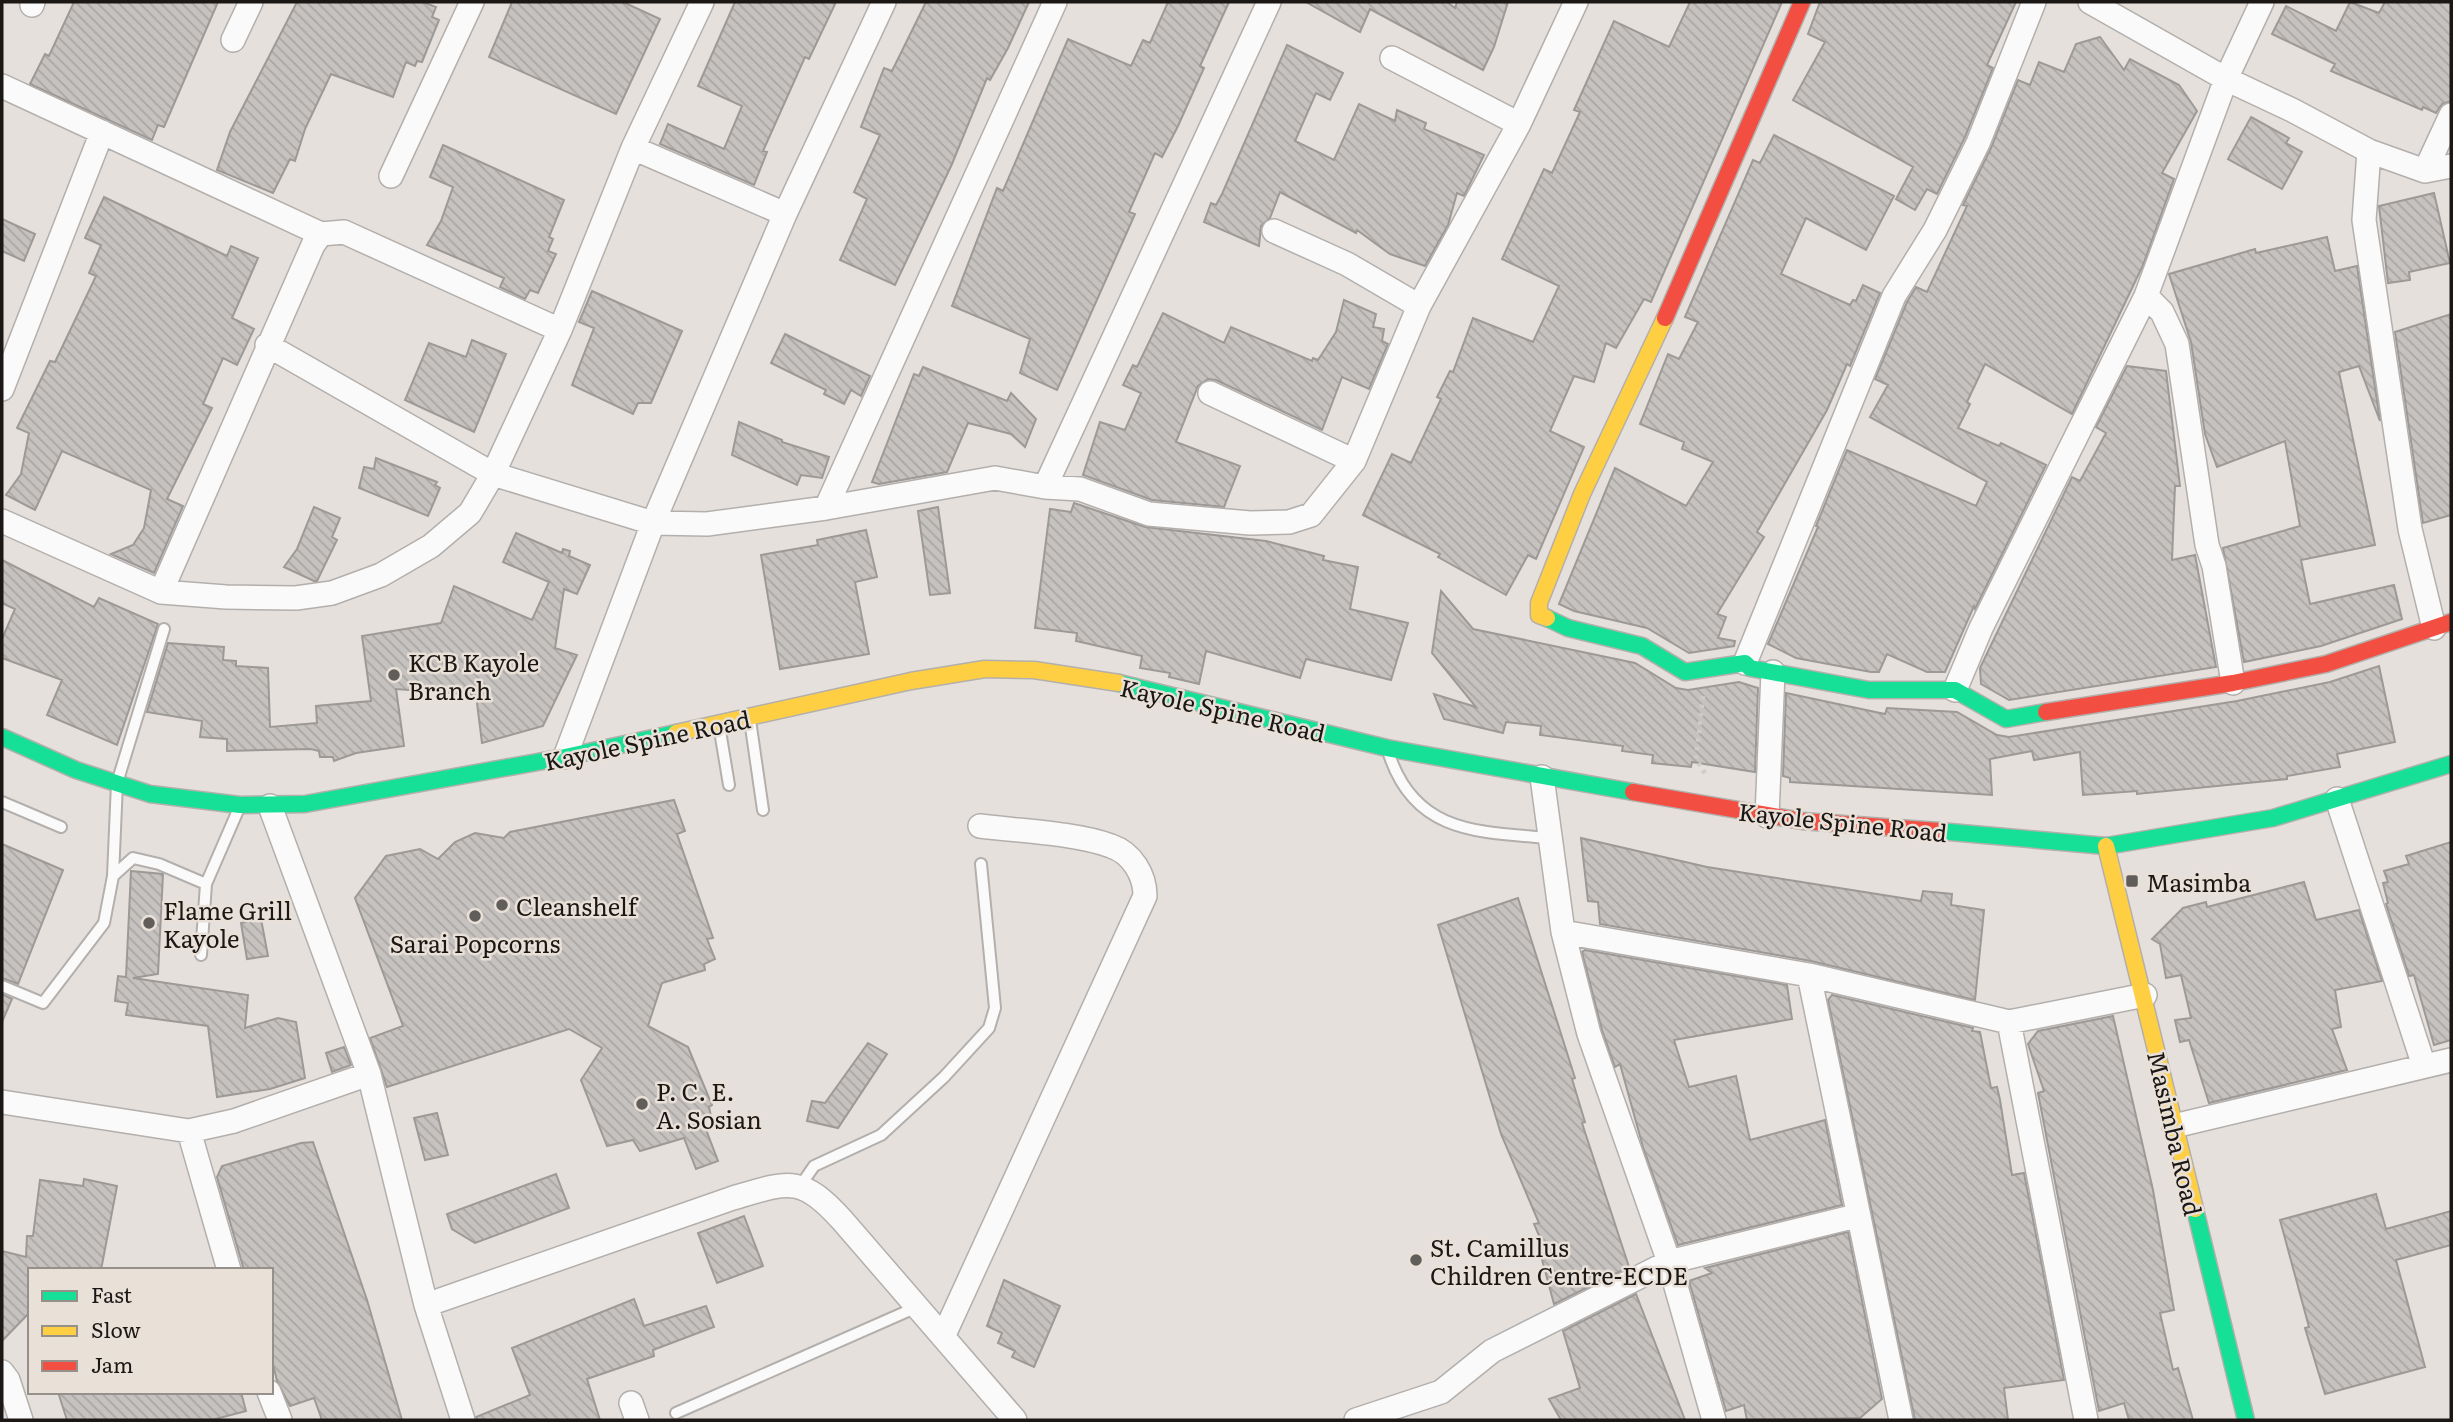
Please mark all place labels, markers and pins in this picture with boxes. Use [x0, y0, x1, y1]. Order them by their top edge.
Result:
place label: KCB Kayole Branch [408, 644, 539, 707]
marker: KCB Kayole Branch [386, 667, 402, 683]
place label: Masimba [2146, 864, 2251, 899]
marker: Masimba [2124, 873, 2140, 889]
place label: Cleanshelf [516, 888, 639, 923]
place label: Flame Grill Kayole [163, 892, 292, 955]
marker: Cleanshelf [494, 897, 510, 913]
marker: Sarai Popcorns [467, 908, 483, 924]
marker: Flame Grill Kayole [141, 915, 157, 931]
place label: Sarai Popcorns [390, 925, 560, 960]
place label: P. C. E. A. Sosian [656, 1073, 762, 1136]
marker: P. C. E. A. Sosian [634, 1096, 650, 1112]
place label: St. Camillus Children Centre-ECDE [1430, 1229, 1688, 1292]
marker: St. Camillus Children Centre-ECDE [1408, 1252, 1424, 1268]

